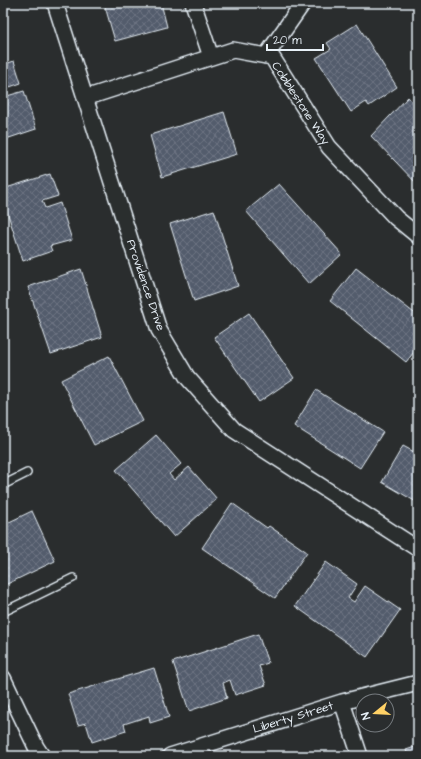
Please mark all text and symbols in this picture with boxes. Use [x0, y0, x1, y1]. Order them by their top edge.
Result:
scale bar [267, 26, 323, 52]
text: 20 m [273, 32, 302, 49]
street label: Cobblestone Way [266, 58, 334, 149]
street label: Providence Drive [122, 237, 169, 334]
north arrow [355, 693, 395, 733]
street label: Liberty Street [251, 697, 336, 739]
text: N [358, 710, 374, 722]

